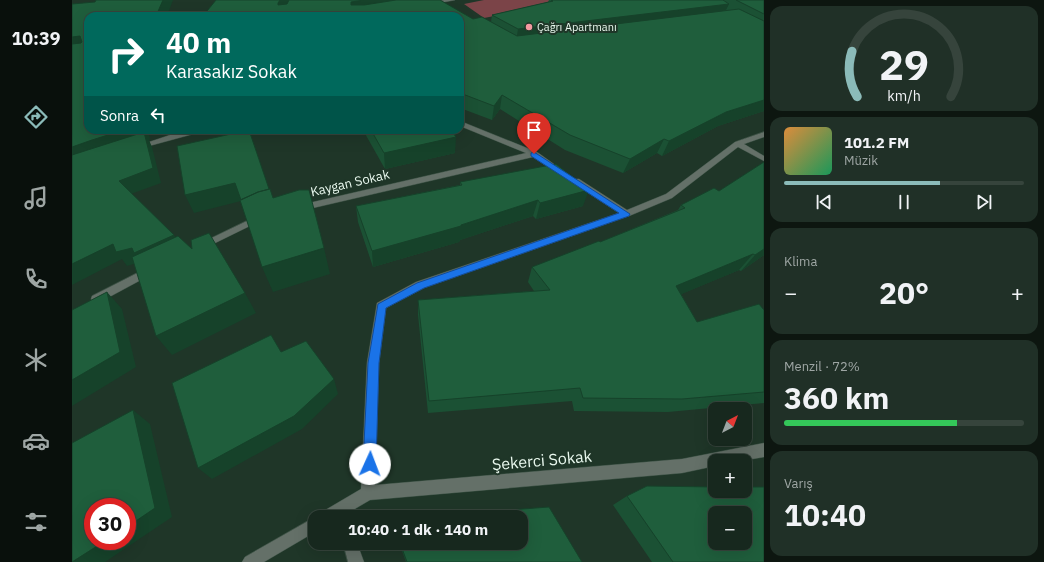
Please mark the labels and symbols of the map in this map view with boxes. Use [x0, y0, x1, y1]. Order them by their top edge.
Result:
place label: Çağrı Apartmanı [537, 20, 617, 34]
marker: Çağrı Apartmanı [524, 22, 534, 32]
pin [517, 113, 551, 154]
street label: Kaygan Sokak [309, 166, 391, 200]
north arrow [708, 402, 752, 446]
position arrow [349, 443, 391, 485]
street label: Şekerci Sokak [491, 446, 593, 474]
speed limit sign: 30 [84, 498, 136, 550]

